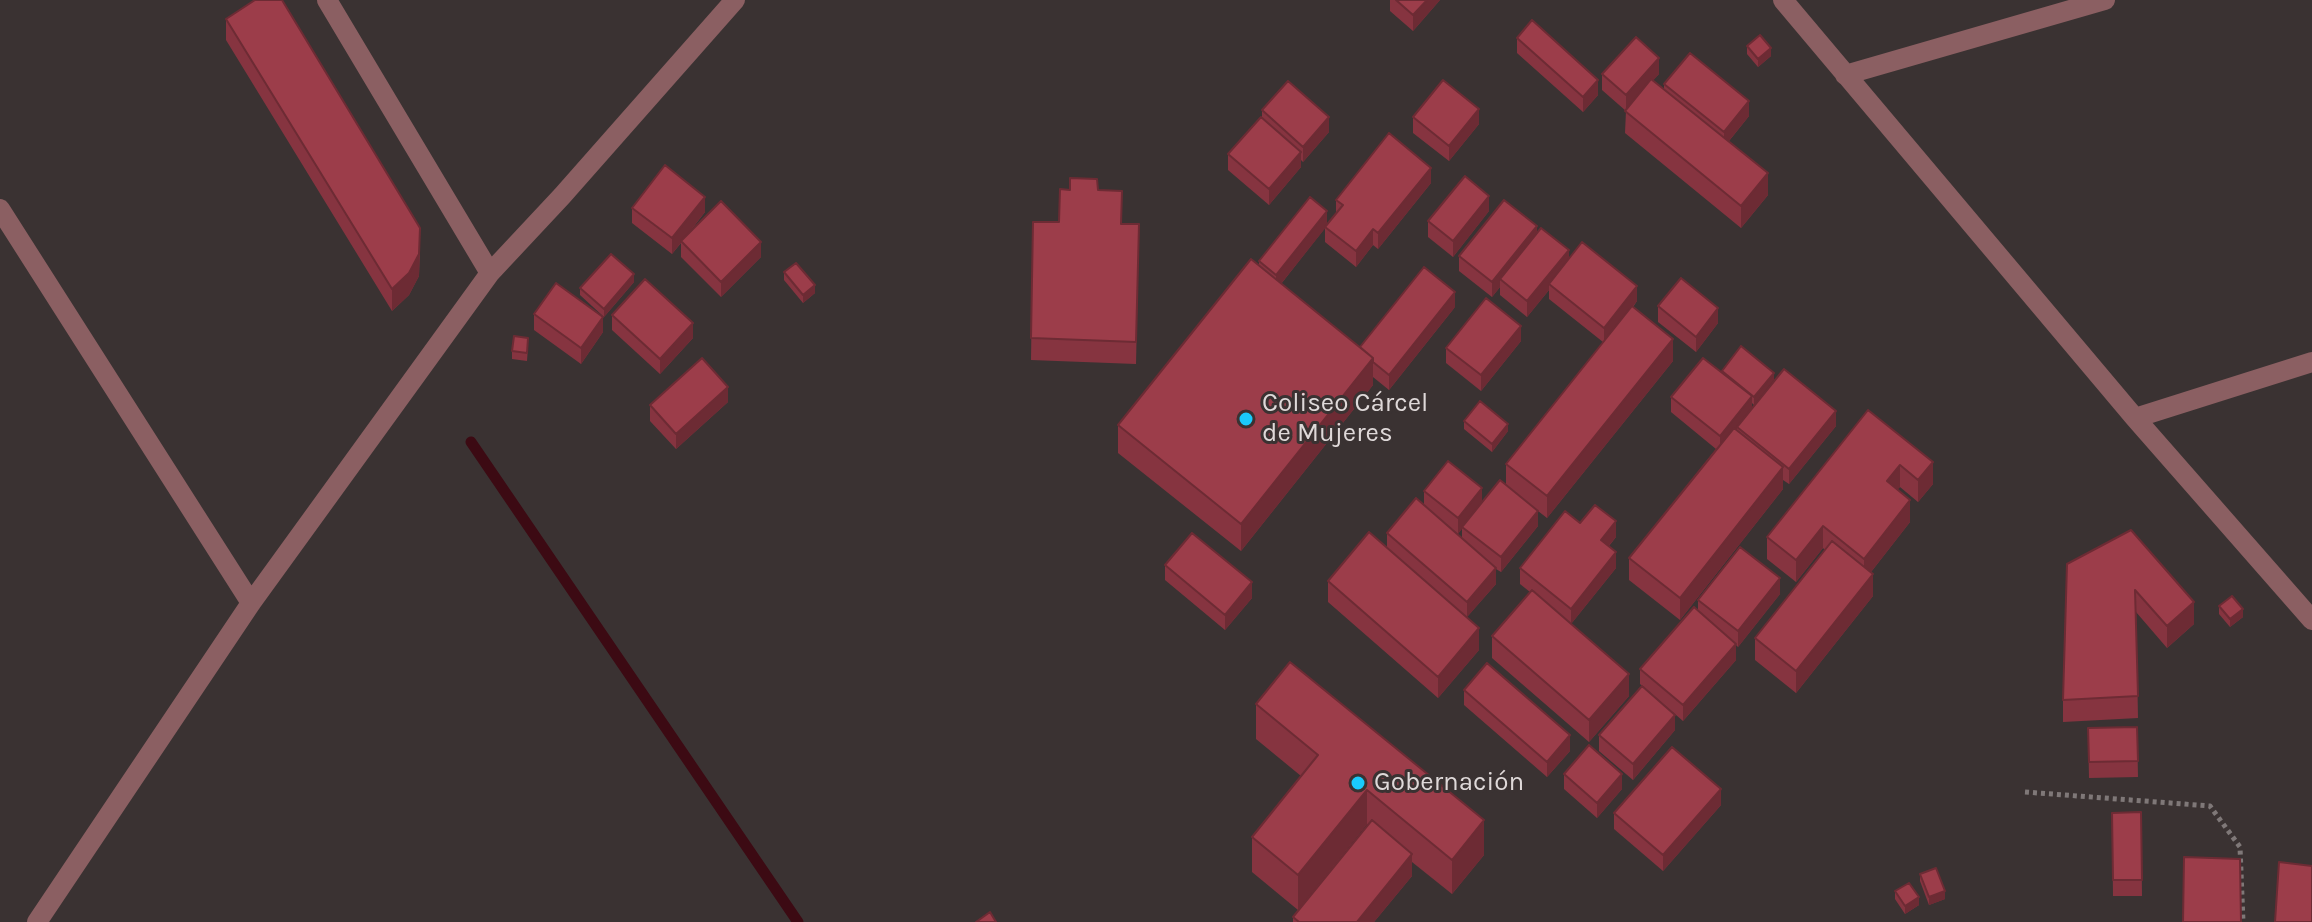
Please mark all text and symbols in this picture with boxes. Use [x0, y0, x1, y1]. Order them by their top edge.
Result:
place label: Coliseo Cárcel de Mujeres [1262, 388, 1428, 450]
marker: Coliseo Cárcel de Mujeres [1237, 410, 1255, 428]
place label: Gobernación [1374, 767, 1524, 799]
marker: Gobernación [1349, 774, 1367, 792]

